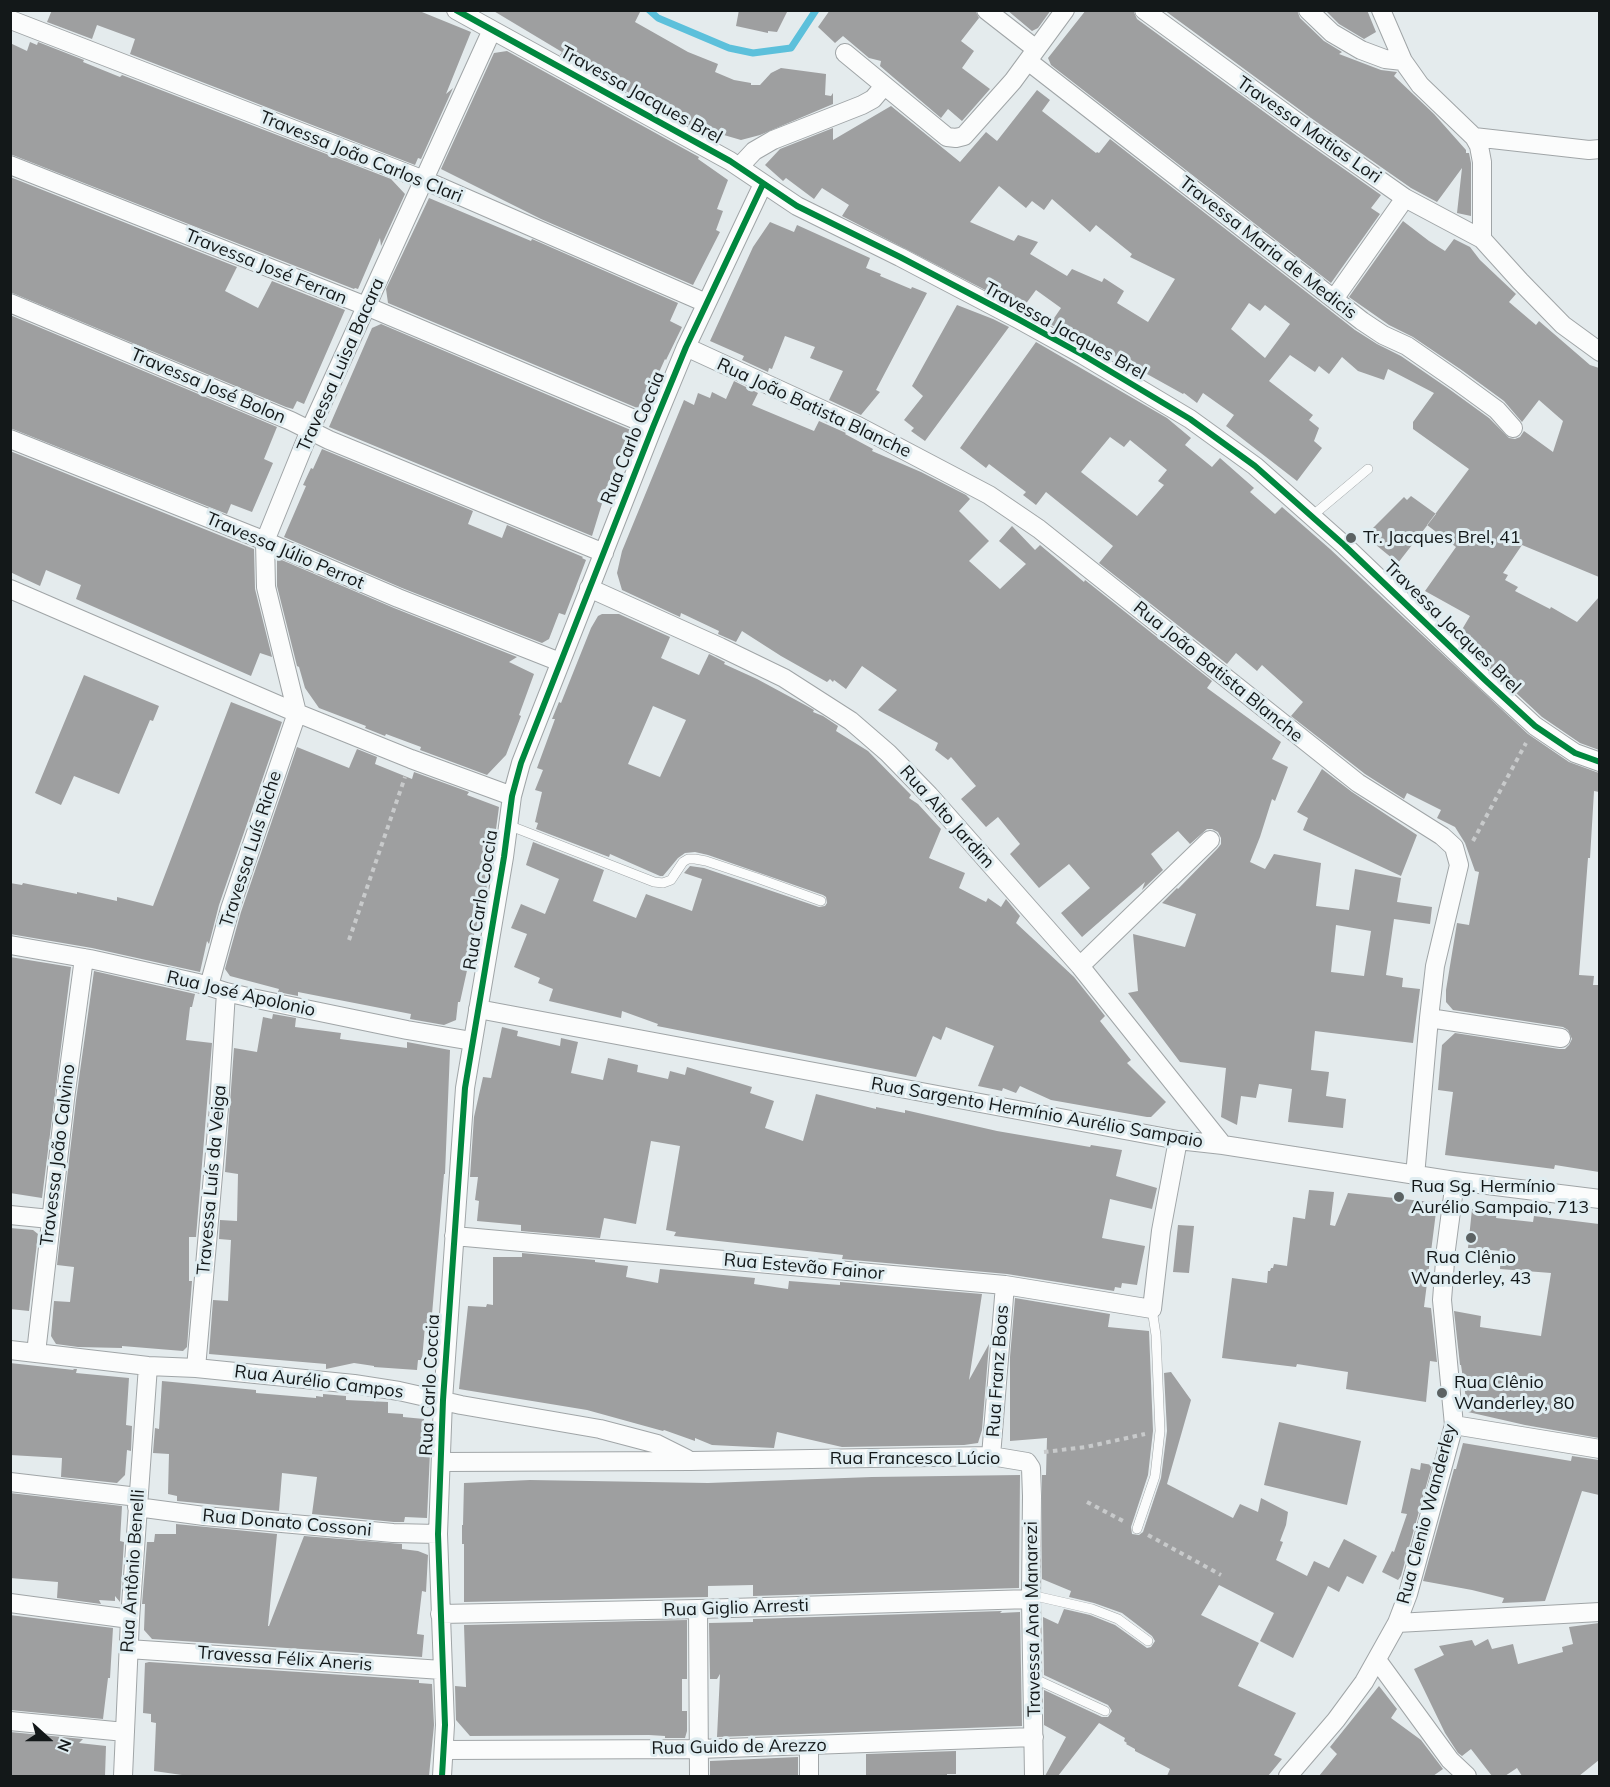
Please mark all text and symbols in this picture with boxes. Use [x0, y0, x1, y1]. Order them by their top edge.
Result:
street label: Travessa Jacques Brel [556, 41, 726, 149]
street label: Travessa Matias Lori [1233, 72, 1385, 188]
street label: Travessa João Carlos Clari [256, 106, 466, 208]
street label: Travessa Maria de Medicis [1175, 172, 1361, 324]
street label: Travessa José Ferran [182, 225, 350, 309]
street label: Travessa Luisa Bacara [293, 275, 389, 455]
street label: Travessa Jacques Brel [980, 277, 1150, 385]
street label: Travessa José Bolon [127, 344, 289, 428]
street label: Rua João Batista Blanche [714, 353, 914, 463]
street label: Rua Carlo Coccia [596, 368, 670, 508]
street label: Travessa Júlio Perrot [203, 508, 367, 594]
place label: Tr. Jacques Brel, 41 [1363, 527, 1521, 549]
marker: Tr. Jacques Brel, 41 [1344, 531, 1358, 545]
street label: Travessa Jacques Brel [1379, 556, 1525, 698]
street label: Rua João Batista Blanche [1129, 597, 1307, 747]
street label: Rua Alto Jardim [895, 761, 999, 873]
street label: Travessa Luís Riche [216, 768, 286, 930]
street label: Rua Carlo Coccia [459, 828, 503, 972]
street label: Rua José Apolonio [165, 966, 317, 1022]
street label: Travessa João Calvino [36, 1063, 80, 1247]
street label: Rua Sargento Hermínio Aurélio Sampaio [869, 1073, 1205, 1153]
street label: Travessa Luís da Veiga [193, 1084, 231, 1276]
place label: Rua Sg. Hermínio Aurélio Sampaio, 713 [1411, 1176, 1589, 1218]
marker: Rua Sg. Hermínio Aurélio Sampaio, 713 [1392, 1190, 1406, 1204]
marker: Rua Clênio Wanderley, 43 [1464, 1231, 1478, 1245]
place label: Rua Clênio Wanderley, 43 [1411, 1247, 1531, 1290]
street label: Rua Estevão Fainor [723, 1249, 885, 1285]
street label: Rua Franz Boas [983, 1304, 1013, 1438]
street label: Rua Carlo Coccia [416, 1314, 444, 1456]
street label: Rua Aurélio Campos [233, 1361, 405, 1403]
place label: Rua Clênio Wanderley, 80 [1454, 1372, 1574, 1414]
marker: Rua Clênio Wanderley, 80 [1435, 1386, 1449, 1400]
street label: Rua Clenio Wanderley [1393, 1422, 1461, 1606]
street label: Rua Francesco Lúcio [830, 1448, 1000, 1470]
street label: Rua Antônio Benelli [117, 1489, 149, 1653]
street label: Rua Donato Cossoni [202, 1505, 372, 1541]
street label: Travessa Ana Manarezi [1020, 1521, 1046, 1717]
street label: Rua Giglio Arresti [663, 1595, 809, 1621]
street label: Travessa Félix Aneris [197, 1642, 373, 1676]
north arrow [18, 1709, 78, 1769]
street label: Rua Guido de Arezzo [651, 1735, 827, 1759]
text: N [53, 1736, 76, 1755]

